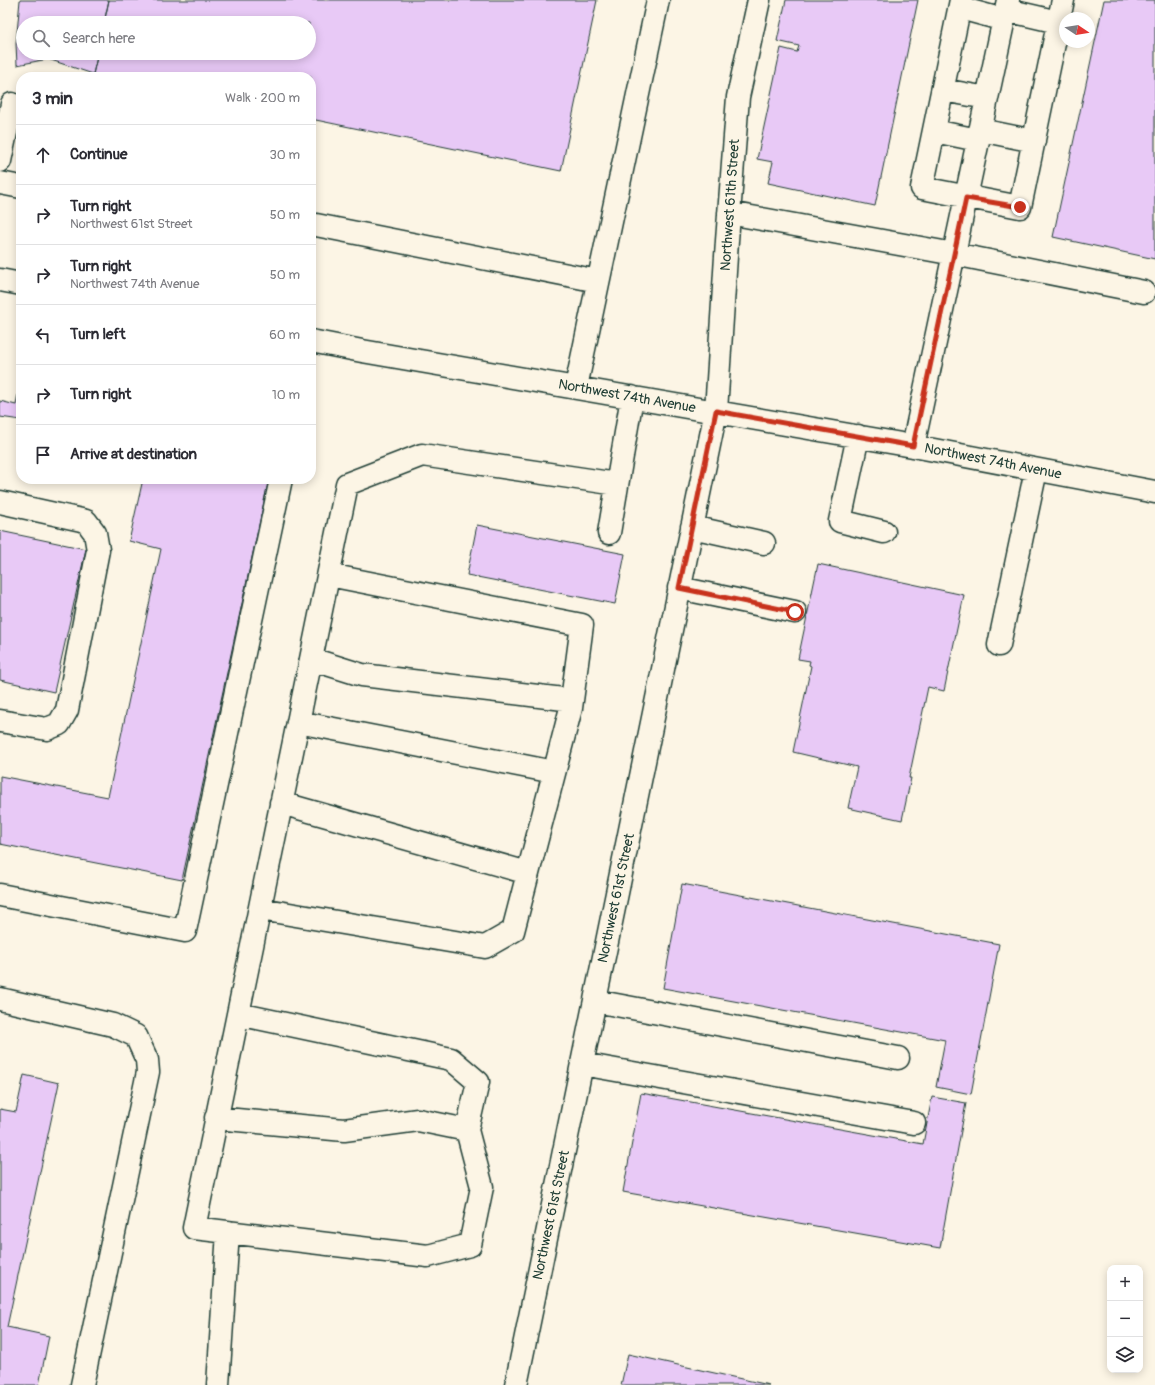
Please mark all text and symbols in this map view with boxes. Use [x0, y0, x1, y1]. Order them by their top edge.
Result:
north arrow [1059, 12, 1095, 48]
search box [16, 16, 316, 60]
icon: search [30, 27, 52, 49]
text: Search here [62, 29, 135, 48]
text: 3 min [32, 88, 73, 109]
text: Walk · 200 m [225, 90, 300, 106]
street label: Northwest 61th Street [717, 138, 743, 272]
icon: ahead [32, 144, 54, 166]
text: Continue [70, 145, 128, 164]
text: 30 m [270, 147, 300, 163]
text: Turn right [70, 197, 131, 216]
route end [1011, 198, 1029, 216]
icon: right [32, 204, 54, 226]
text: 50 m [270, 207, 300, 223]
text: Northwest 61st Street [70, 216, 193, 232]
text: Turn right [70, 257, 131, 276]
icon: right [32, 264, 54, 286]
text: 50 m [270, 267, 300, 283]
text: Northwest 74th Avenue [70, 276, 199, 292]
icon: left [32, 324, 54, 346]
text: Turn left [70, 325, 126, 344]
text: 60 m [269, 327, 300, 343]
street label: Northwest 74th Avenue [557, 376, 697, 416]
icon: right [32, 384, 54, 406]
text: Turn right [70, 385, 131, 404]
text: 10 m [272, 387, 300, 403]
street label: Northwest 74th Avenue [923, 439, 1063, 483]
icon: arrive [32, 444, 54, 466]
text: Arrive at destination [70, 445, 197, 464]
route start [786, 603, 804, 621]
street label: Northwest 61st Street [594, 831, 638, 964]
street label: Northwest 61st Street [529, 1148, 573, 1281]
map controls [1107, 1265, 1143, 1373]
button: + [1107, 1265, 1143, 1301]
button: − [1107, 1301, 1143, 1337]
button: layers [1107, 1337, 1143, 1373]

